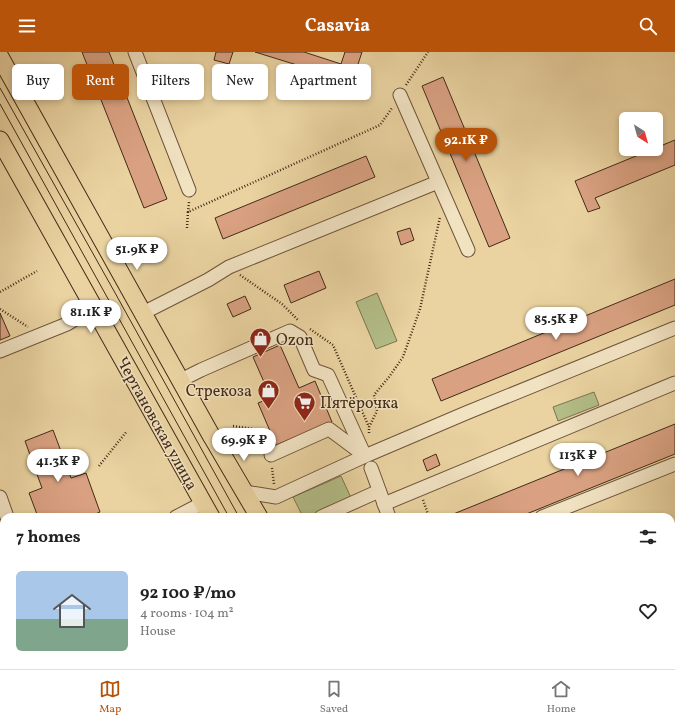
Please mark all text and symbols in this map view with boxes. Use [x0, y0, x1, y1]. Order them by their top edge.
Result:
text: Casavia [305, 14, 370, 39]
icon: menu [16, 15, 38, 37]
icon: search [637, 15, 659, 37]
chip: Buy [12, 64, 64, 100]
chip: Rent [72, 64, 129, 100]
chip: Filters [137, 64, 204, 100]
chip: New [212, 64, 268, 100]
chip: Apartment [276, 64, 371, 100]
north arrow [619, 112, 663, 156]
map controls [619, 112, 663, 156]
pin: 92.1K ₽ [429, 128, 503, 162]
text: 92.1K ₽ [444, 132, 488, 150]
pin: 51.9K ₽ [100, 237, 174, 271]
text: 51.9K ₽ [115, 241, 159, 259]
pin: 81.1K ₽ [54, 300, 128, 334]
text: 81.1K ₽ [70, 304, 112, 322]
pin: 85.5K ₽ [519, 307, 593, 341]
text: 85.5K ₽ [534, 311, 578, 329]
shop icon: Ozon [247, 326, 273, 359]
place label: Ozon [276, 330, 314, 352]
street label: Чертановская улица [110, 353, 202, 495]
shop icon: Стрекоза [255, 377, 281, 410]
place label: Стрекоза [186, 381, 252, 403]
supermarket icon: Пятёрочка [292, 389, 318, 422]
place label: Пятёрочка [320, 393, 399, 415]
pin: 69.9K ₽ [207, 428, 281, 462]
text: 69.9K ₽ [221, 432, 267, 450]
pin: 113K ₽ [545, 443, 611, 477]
text: 113K ₽ [559, 447, 597, 465]
pin: 41.3K ₽ [21, 449, 95, 483]
text: 41.3K ₽ [36, 453, 80, 471]
text: 7 homes [16, 526, 81, 549]
icon: filters [637, 526, 659, 548]
text: 92 100 ₽/mo [140, 582, 236, 605]
icon: home [48, 587, 96, 635]
icon: heart [637, 600, 659, 622]
text: 4 rooms · 104 m² [140, 605, 234, 623]
text: House [140, 623, 176, 641]
tab: Map [99, 678, 121, 717]
tab: Saved [320, 678, 348, 717]
tab: Home [547, 678, 576, 717]

